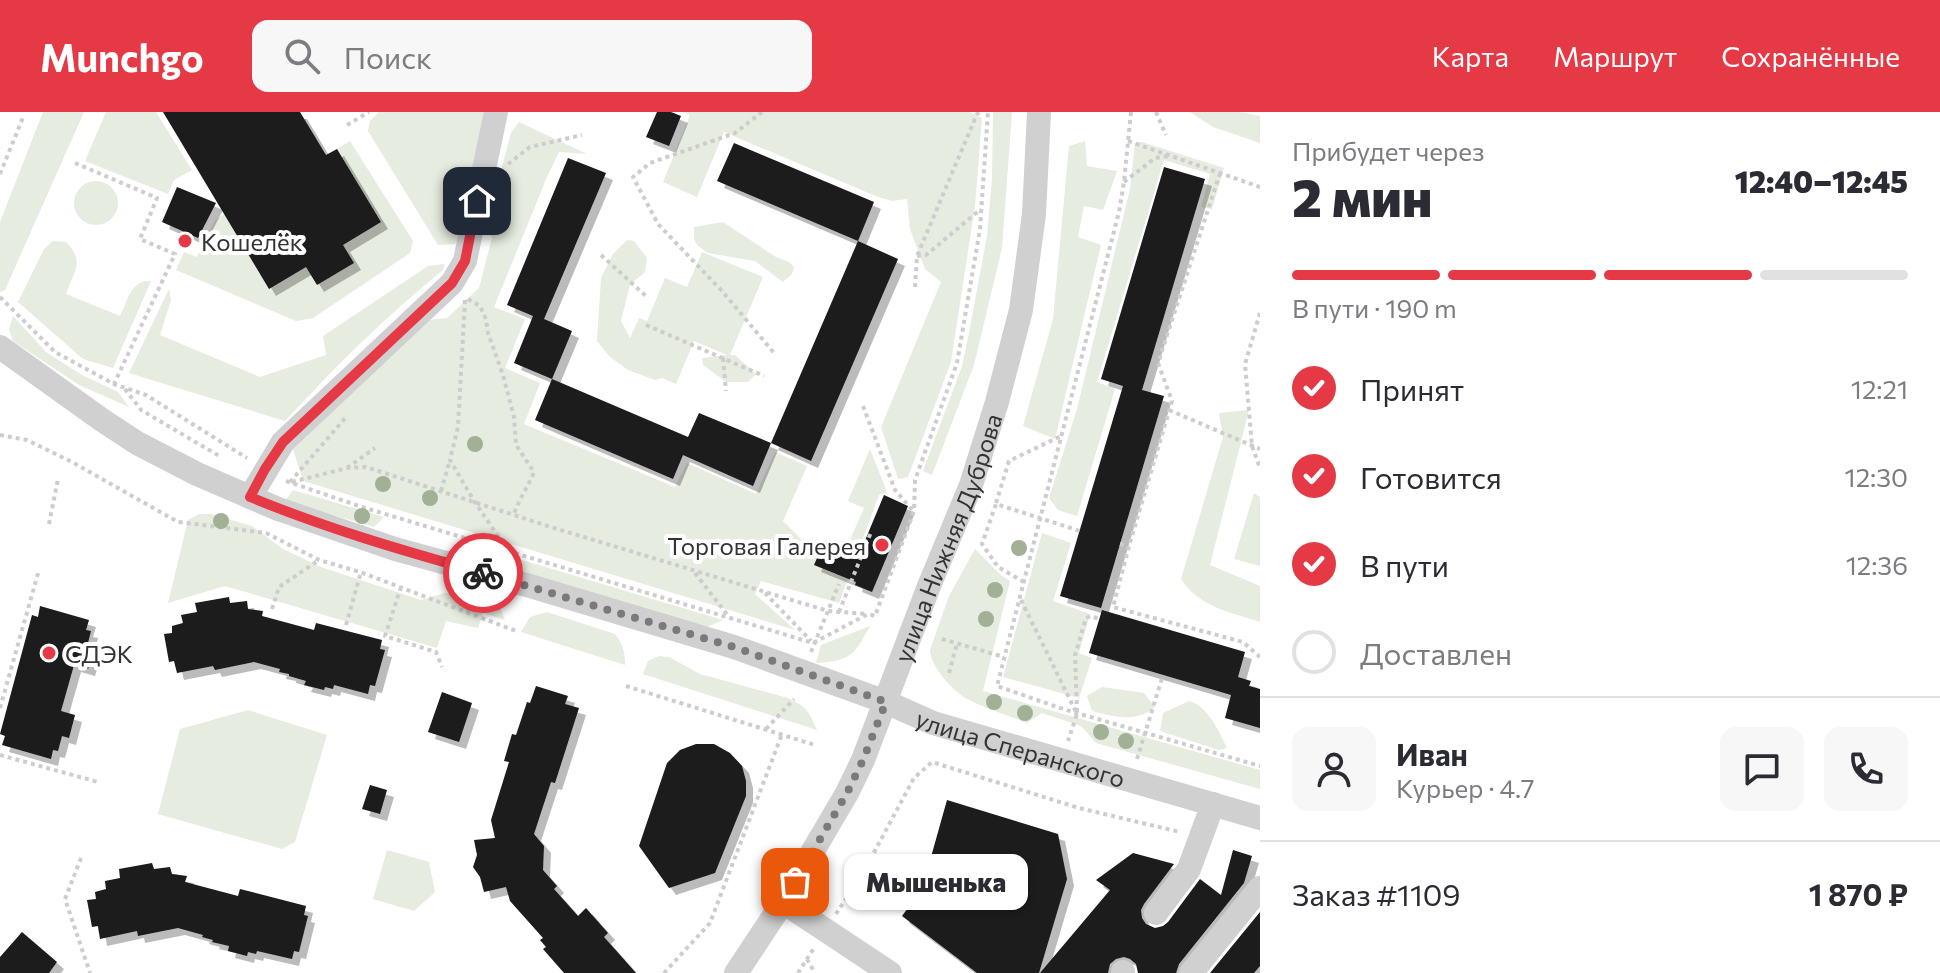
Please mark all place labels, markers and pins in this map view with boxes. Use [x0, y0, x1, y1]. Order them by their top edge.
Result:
pin [443, 167, 511, 235]
place label: Кошелёк [201, 227, 303, 256]
marker: Кошелёк [176, 232, 194, 250]
place label: Торговая Галерея [667, 531, 866, 560]
marker: Торговая Галерея [873, 536, 891, 554]
place label: СДЭК [65, 639, 133, 668]
marker: СДЭК [40, 644, 58, 662]
pin [761, 848, 829, 916]
callout: Мышенька [843, 854, 1027, 910]

